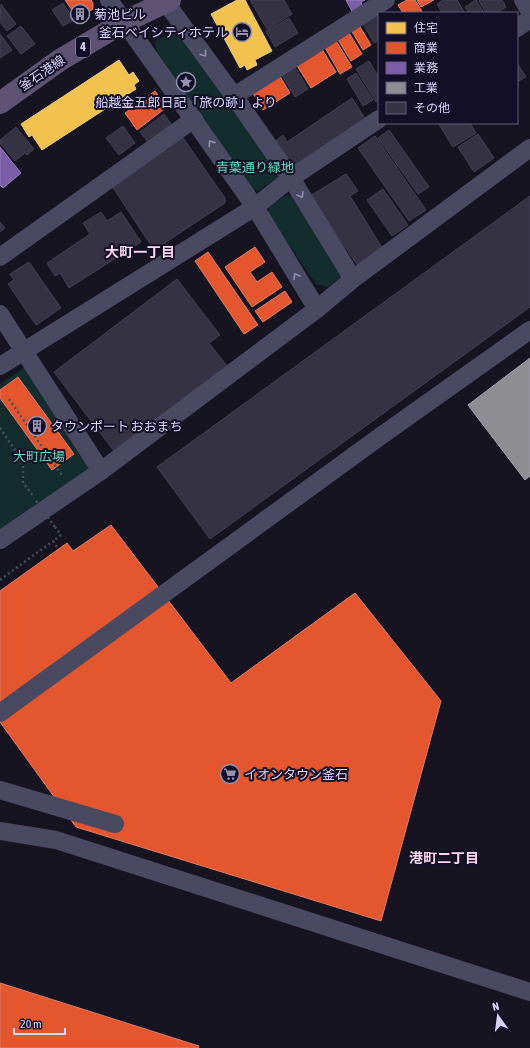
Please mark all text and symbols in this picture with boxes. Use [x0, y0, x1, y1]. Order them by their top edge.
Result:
building icon: 菊池ビル [69, 3, 91, 25]
place label: 菊池ビル [94, 7, 146, 22]
legend [378, 12, 518, 124]
hotel icon: 釜石ベイシティホテル [231, 21, 253, 43]
text: 住宅 [414, 21, 438, 35]
place label: 釜石ベイシティホテル [99, 25, 228, 40]
road number: 4 [76, 37, 90, 57]
text: 商業 [414, 41, 438, 55]
one-way arrow [199, 50, 206, 57]
street label: 釜石港線 [16, 52, 68, 94]
text: 業務 [414, 61, 438, 75]
place icon: 船越金五郎日記「旅の跡」より [175, 71, 197, 93]
text: 工業 [414, 81, 438, 95]
place label: 船越金五郎日記「旅の跡」より [95, 95, 277, 110]
text: その他 [414, 101, 450, 115]
one-way arrow [208, 140, 216, 147]
park label: 青葉通り緑地 [216, 160, 294, 175]
one-way arrow [297, 191, 304, 198]
district label: 大町一丁目 [105, 244, 175, 260]
one-way arrow [294, 273, 301, 280]
building icon: タウンポート おおまち [26, 415, 48, 437]
place label: タウンポート おおまち [51, 419, 183, 434]
park label: 大町広場 [13, 449, 65, 464]
supermarket icon: イオンタウン釜石 [219, 763, 241, 785]
place label: イオンタウン釜石 [244, 767, 348, 782]
district label: 港町二丁目 [409, 850, 479, 866]
north arrow [478, 996, 518, 1036]
text: N [491, 1000, 500, 1013]
scale bar [14, 1010, 65, 1036]
text: 20 m [20, 1017, 42, 1031]

